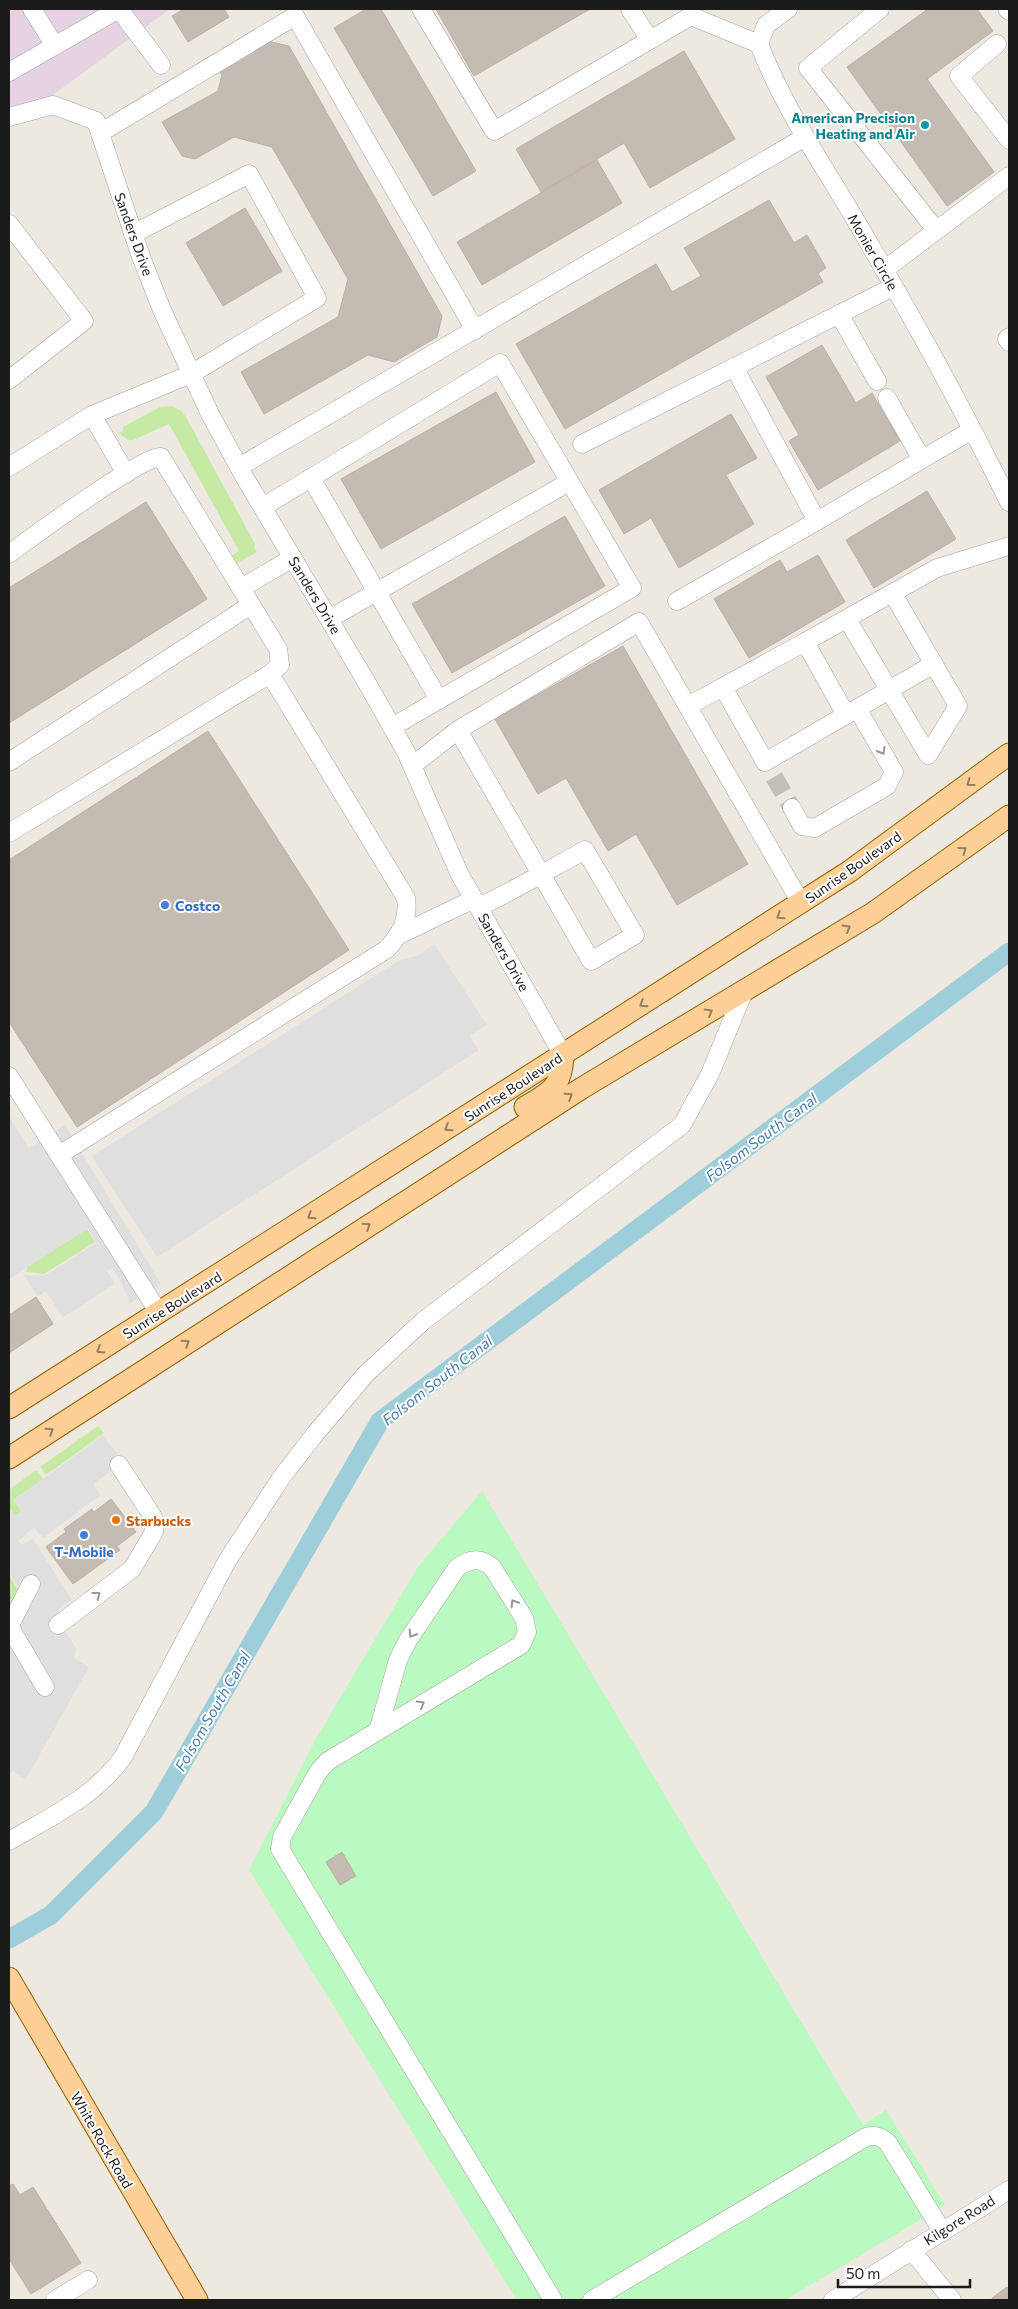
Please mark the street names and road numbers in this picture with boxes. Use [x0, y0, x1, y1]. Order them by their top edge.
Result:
street label: Sanders Drive [111, 190, 157, 278]
street label: Monier Circle [844, 211, 902, 293]
street label: Sanders Drive [285, 553, 345, 637]
street label: Sunrise Boulevard [802, 827, 904, 907]
street label: Sanders Drive [475, 910, 533, 994]
street label: Sunrise Boulevard [461, 1049, 565, 1125]
street label: Sunrise Boulevard [119, 1268, 225, 1342]
street label: White Rock Road [67, 2089, 137, 2191]
street label: Kilgore Road [920, 2191, 998, 2249]

